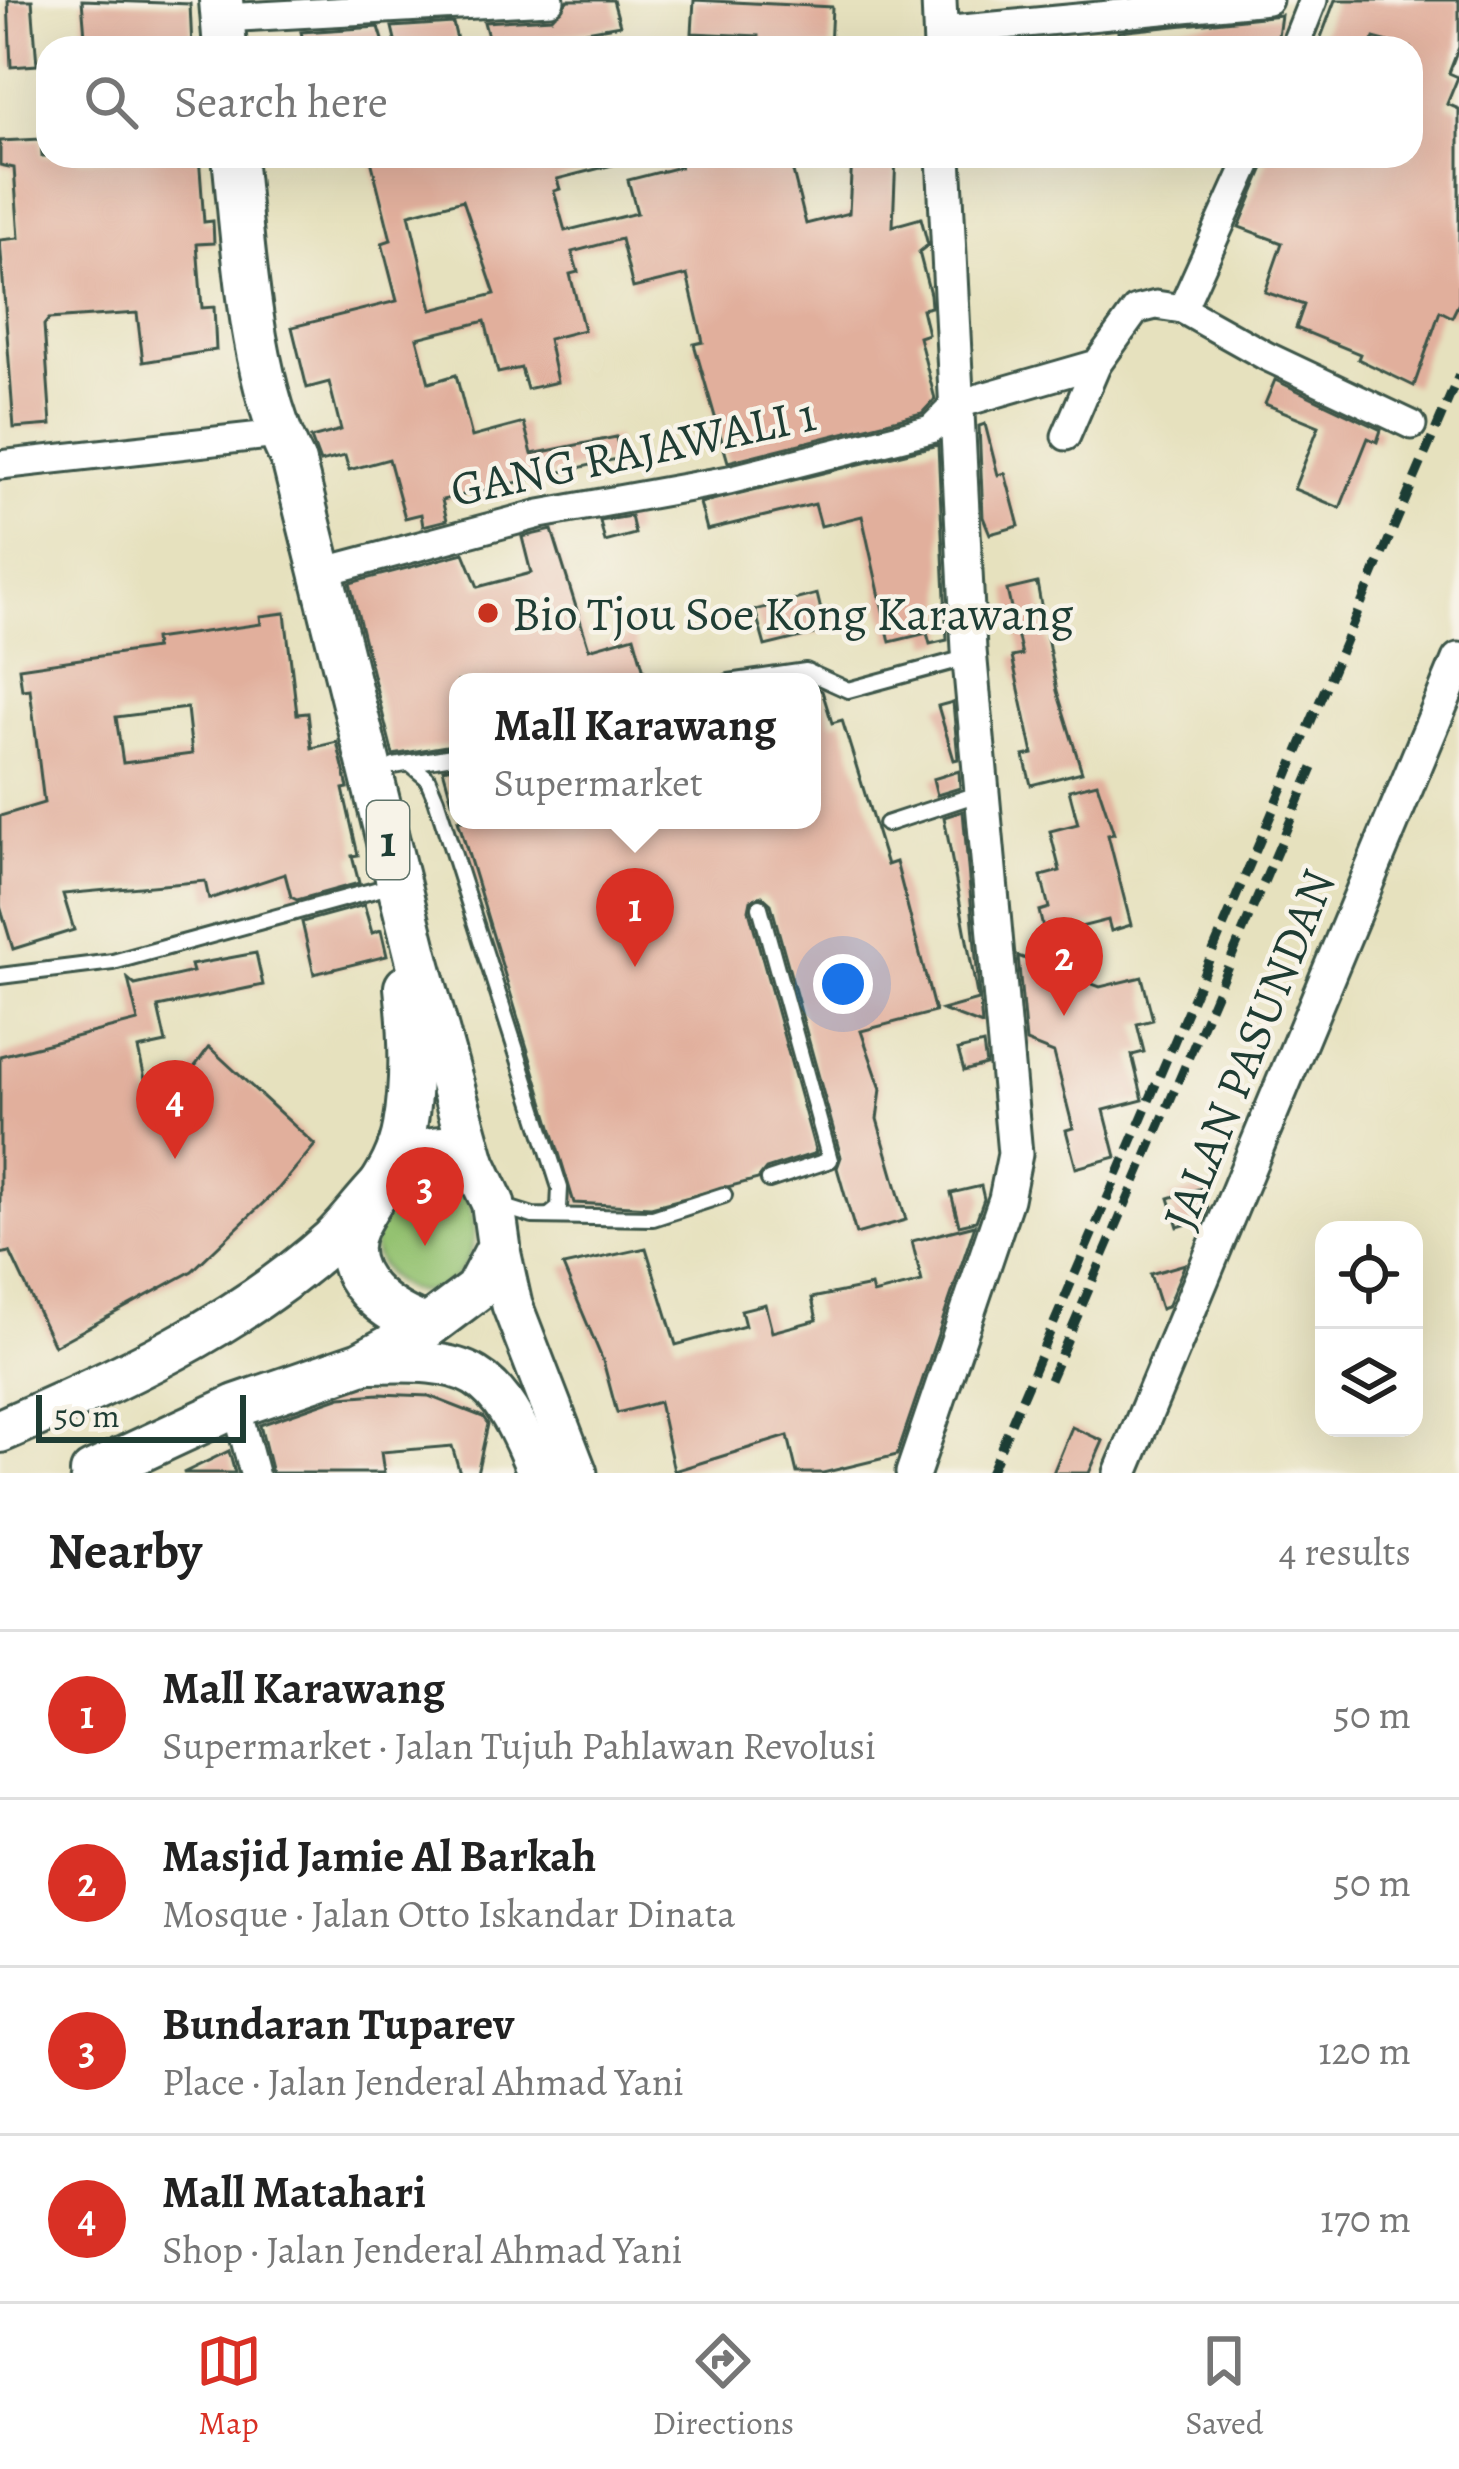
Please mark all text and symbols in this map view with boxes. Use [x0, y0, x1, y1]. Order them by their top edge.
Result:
search box [36, 36, 1423, 168]
icon: search [78, 69, 144, 135]
text: Search here [174, 71, 388, 133]
street label: GANG RAJAWALI 1 [445, 381, 822, 523]
place label: Bio Tjou Soe Kong Karawang [512, 581, 1074, 647]
marker: Bio Tjou Soe Kong Karawang [475, 600, 501, 626]
popup [449, 673, 821, 829]
text: Mall Karawang [493, 694, 777, 756]
text: Supermarket [493, 756, 703, 809]
road number: 1 [367, 801, 409, 879]
street label: JALAN PASUNDAN [1147, 860, 1351, 1239]
pin: 1 [596, 868, 674, 967]
pin: 2 [1025, 917, 1103, 1016]
your location [813, 954, 873, 1014]
pin: 4 [136, 1060, 214, 1159]
pin: 3 [386, 1147, 464, 1246]
map controls [1315, 1221, 1423, 1437]
button: locate [1315, 1221, 1423, 1329]
button: layers [1315, 1329, 1423, 1437]
scale bar [36, 1389, 246, 1442]
text: 50 m [54, 1393, 120, 1438]
text: Nearby [48, 1516, 202, 1586]
text: 4 results [1279, 1525, 1411, 1578]
text: Mall Karawang [162, 1657, 445, 1719]
text: 1 [80, 1688, 94, 1741]
text: 50 m [1333, 1688, 1411, 1741]
text: Supermarket · Jalan Tujuh Pahlawan Revolusi [162, 1719, 876, 1772]
text: Masjid Jamie Al Barkah [162, 1825, 596, 1887]
text: 2 [78, 1856, 96, 1909]
text: 50 m [1333, 1856, 1411, 1909]
text: Mosque · Jalan Otto Iskandar Dinata [162, 1887, 736, 1940]
text: Bundaran Tuparev [162, 1993, 514, 2055]
text: 3 [79, 2024, 95, 2077]
text: 120 m [1318, 2024, 1411, 2077]
text: Place · Jalan Jenderal Ahmad Yani [162, 2055, 684, 2108]
text: Mall Matahari [162, 2161, 426, 2223]
text: 4 [78, 2192, 96, 2245]
text: 170 m [1320, 2192, 1411, 2245]
text: Shop · Jalan Jenderal Ahmad Yani [162, 2223, 683, 2276]
tab: Map [196, 2328, 262, 2445]
tab: Directions [653, 2328, 794, 2445]
tab: Saved [1185, 2328, 1263, 2445]

